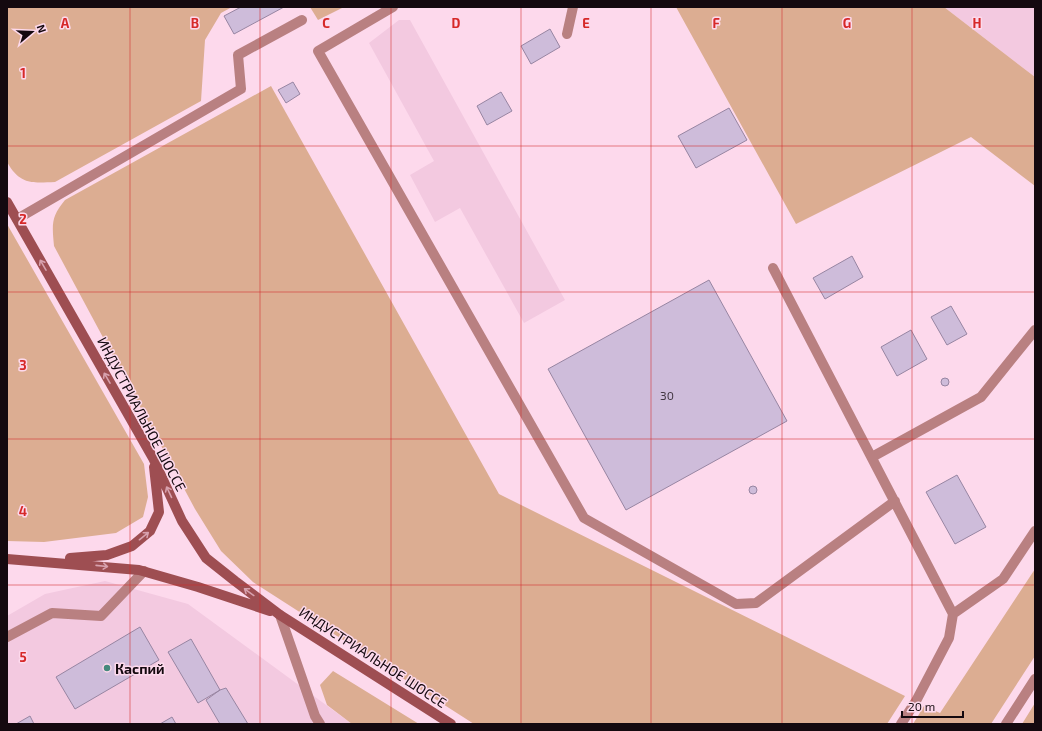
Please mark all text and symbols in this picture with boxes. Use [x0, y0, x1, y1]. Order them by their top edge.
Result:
north arrow [12, 12, 52, 52]
text: A [61, 15, 70, 31]
text: B [191, 15, 199, 31]
text: C [322, 15, 330, 31]
text: D [452, 15, 461, 31]
text: E [582, 15, 590, 31]
text: F [712, 15, 720, 31]
text: G [843, 15, 851, 31]
text: H [973, 15, 982, 31]
text: N [34, 23, 49, 35]
text: 1 [20, 65, 26, 81]
text: 2 [19, 211, 27, 227]
one-way arrow [38, 259, 46, 271]
street label: ИНДУСТРИАЛЬНОЕ ШОССЕ [94, 334, 190, 494]
text: 3 [19, 357, 27, 373]
one-way arrow [103, 372, 111, 384]
house number: 30 [660, 388, 674, 402]
one-way arrow [165, 486, 172, 498]
text: 4 [19, 503, 27, 519]
one-way arrow [139, 532, 149, 541]
one-way arrow [95, 562, 108, 570]
one-way arrow [243, 587, 254, 596]
street label: ИНДУСТРИАЛЬНОЕ ШОССЕ [296, 603, 450, 711]
text: 5 [19, 649, 27, 665]
place label: Каспий [115, 660, 165, 677]
marker: Каспий [102, 663, 112, 673]
scale bar [902, 693, 963, 719]
text: 20 m [908, 699, 935, 713]

